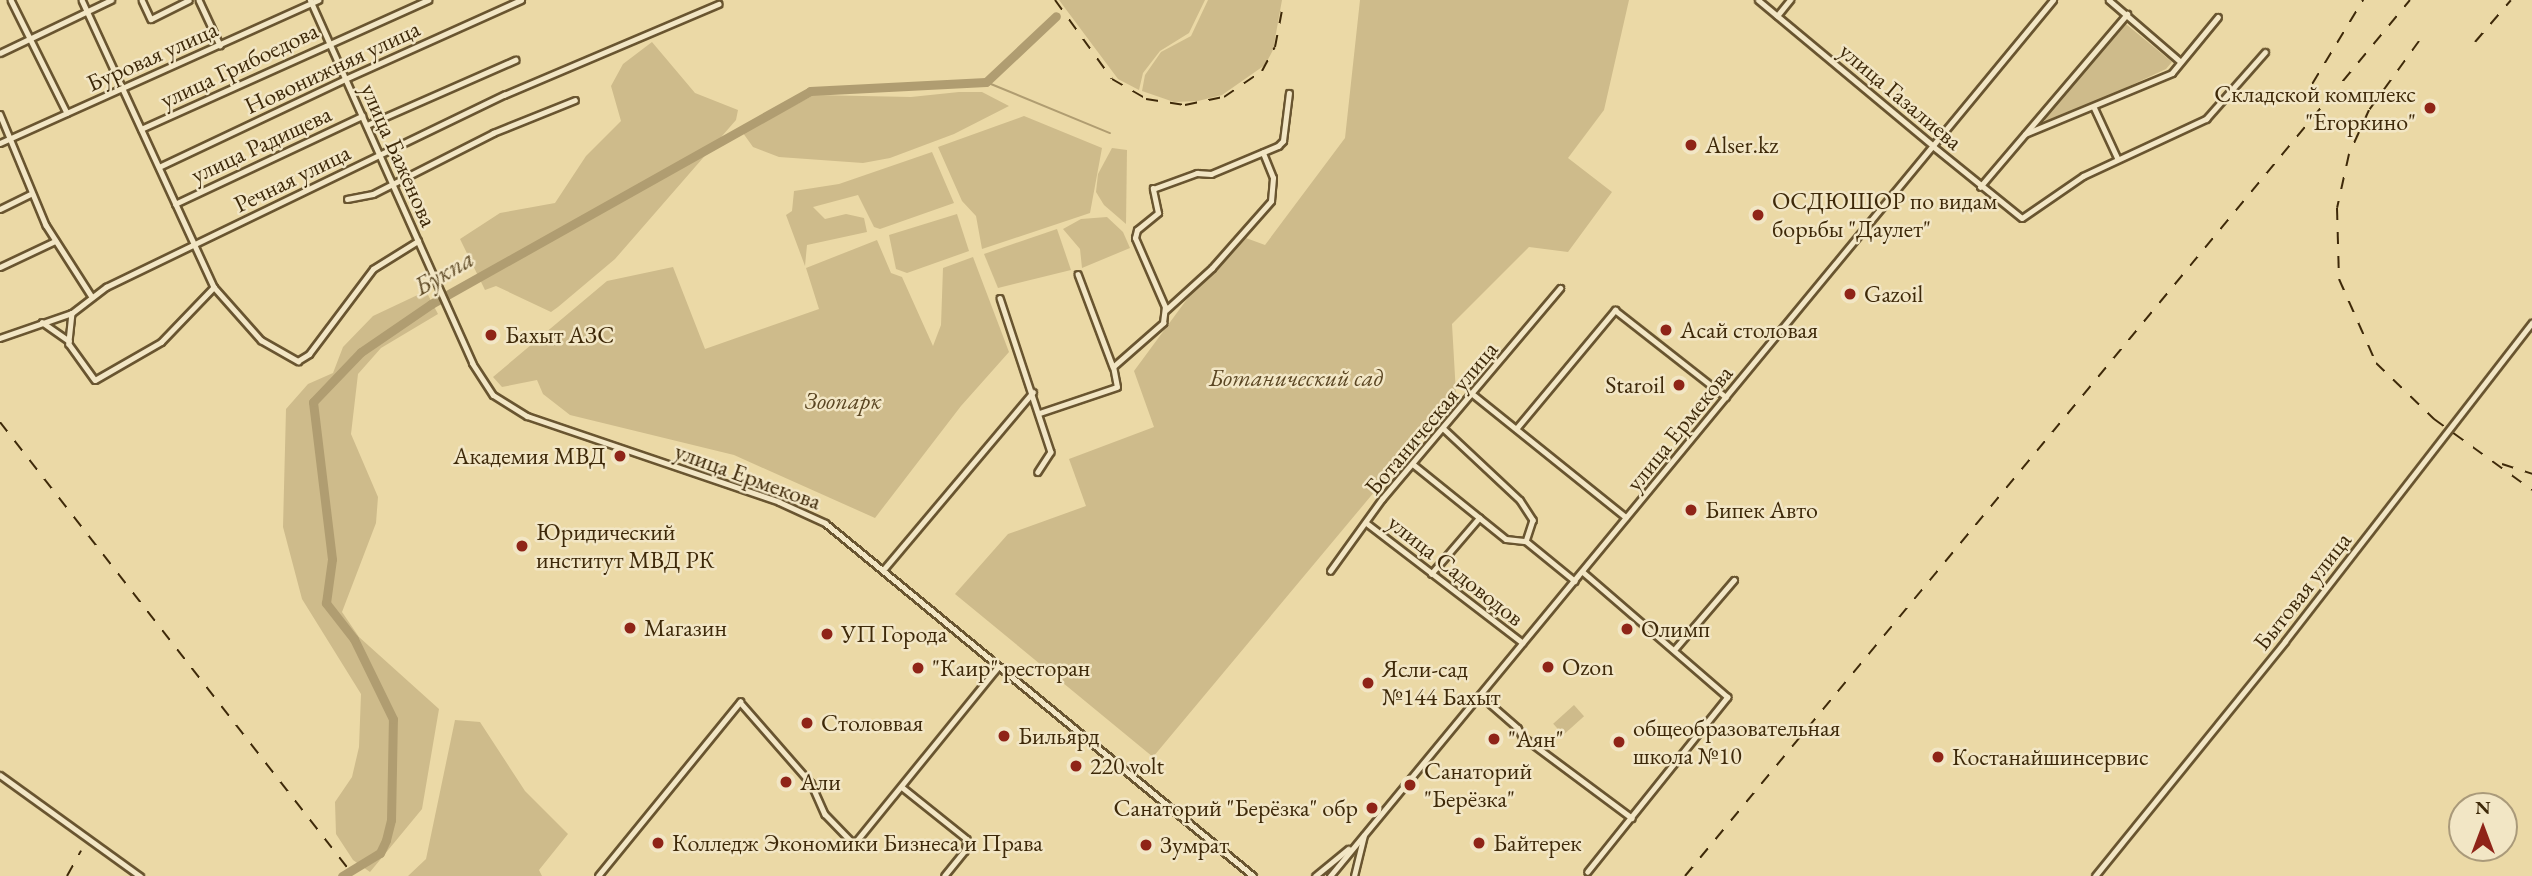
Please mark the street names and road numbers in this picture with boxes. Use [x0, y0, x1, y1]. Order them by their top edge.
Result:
street label: Буровая улица [82, 14, 222, 98]
street label: Новонижняя улица [240, 14, 424, 120]
street label: улица Грибоедова [155, 16, 323, 114]
street label: улица Газалиева [1834, 36, 1968, 156]
street label: улица Баженова [355, 79, 443, 231]
street label: улица Радищева [186, 99, 336, 189]
street label: Речная улица [229, 137, 355, 219]
street label: Ботаническая улица [1358, 335, 1504, 501]
street label: улица Ермекова [1619, 359, 1739, 497]
street label: улица Ермекова [671, 436, 825, 516]
street label: улица Садоводов [1382, 508, 1530, 632]
street label: Бытовая улица [2247, 526, 2357, 656]

